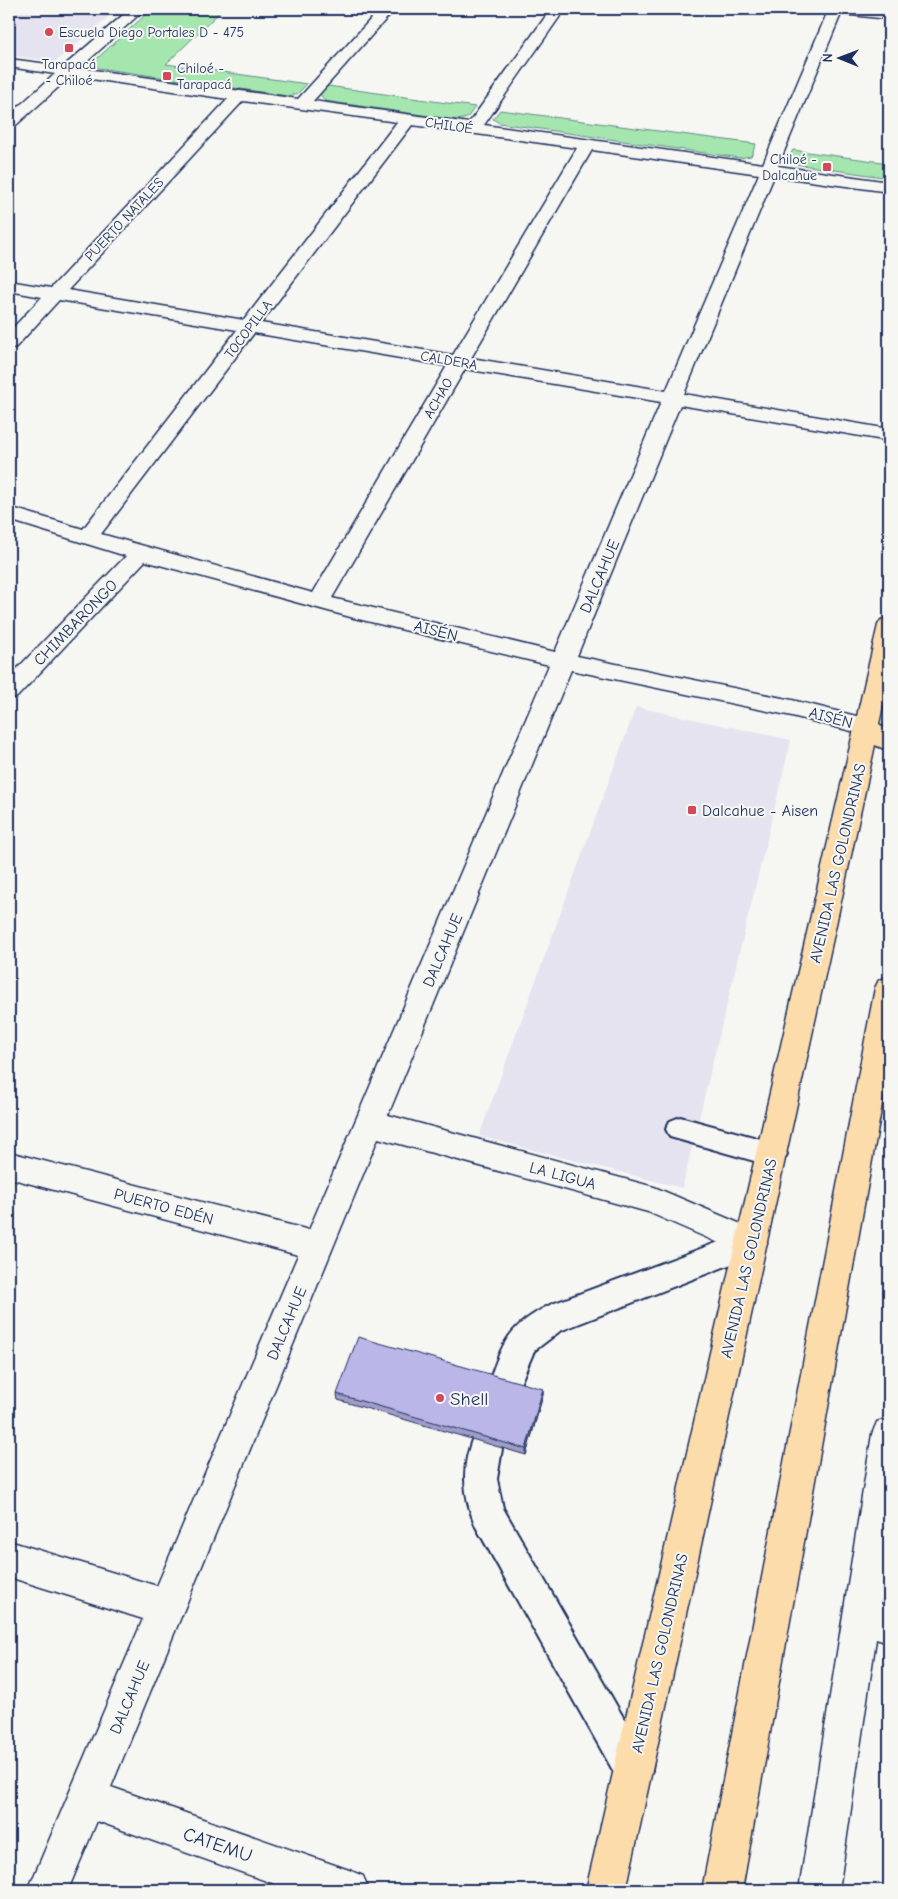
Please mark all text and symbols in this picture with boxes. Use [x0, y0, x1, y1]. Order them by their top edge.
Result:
place label: Escuela Diego Portales D - 475 [59, 24, 244, 41]
marker: Escuela Diego Portales D - 475 [43, 26, 55, 38]
north arrow [816, 32, 866, 82]
marker: Tarapacá - Chiloé [63, 42, 75, 54]
text: N [819, 53, 836, 62]
place label: Tarapacá - Chiloé [42, 56, 96, 89]
place label: Chiloé - Tarapacá [177, 60, 231, 93]
marker: Chiloé - Tarapacá [161, 70, 173, 82]
street label: CHILOÉ [424, 114, 474, 137]
place label: Chiloé - Dalcahue [762, 151, 817, 184]
marker: Chiloé - Dalcahue [821, 161, 833, 173]
street label: PUERTO NATALES [81, 174, 168, 265]
street label: TOCOPILLA [221, 297, 276, 362]
street label: CALDERA [419, 347, 479, 374]
street label: ACHAO [420, 375, 457, 422]
street label: DALCAHUE [576, 537, 624, 616]
street label: CHIMBARONGO [30, 576, 121, 669]
street label: AISÉN [412, 616, 460, 645]
street label: AISÉN [807, 703, 855, 732]
street label: AVENIDA LAS GOLONDRINAS [806, 761, 870, 965]
place label: Dalcahue - Aisen [702, 802, 818, 820]
marker: Dalcahue - Aisen [686, 804, 698, 816]
street label: DALCAHUE [419, 911, 467, 990]
street label: AVENIDA LAS GOLONDRINAS [717, 1156, 781, 1360]
street label: LA LIGUA [528, 1158, 598, 1193]
street label: PUERTO EDÉN [112, 1184, 216, 1229]
street label: DALCAHUE [263, 1284, 311, 1363]
place label: Shell [450, 1388, 489, 1410]
marker: Shell [434, 1392, 446, 1404]
street label: AVENIDA LAS GOLONDRINAS [628, 1551, 692, 1755]
street label: DALCAHUE [106, 1658, 154, 1737]
street label: CATEMU [180, 1823, 255, 1867]

